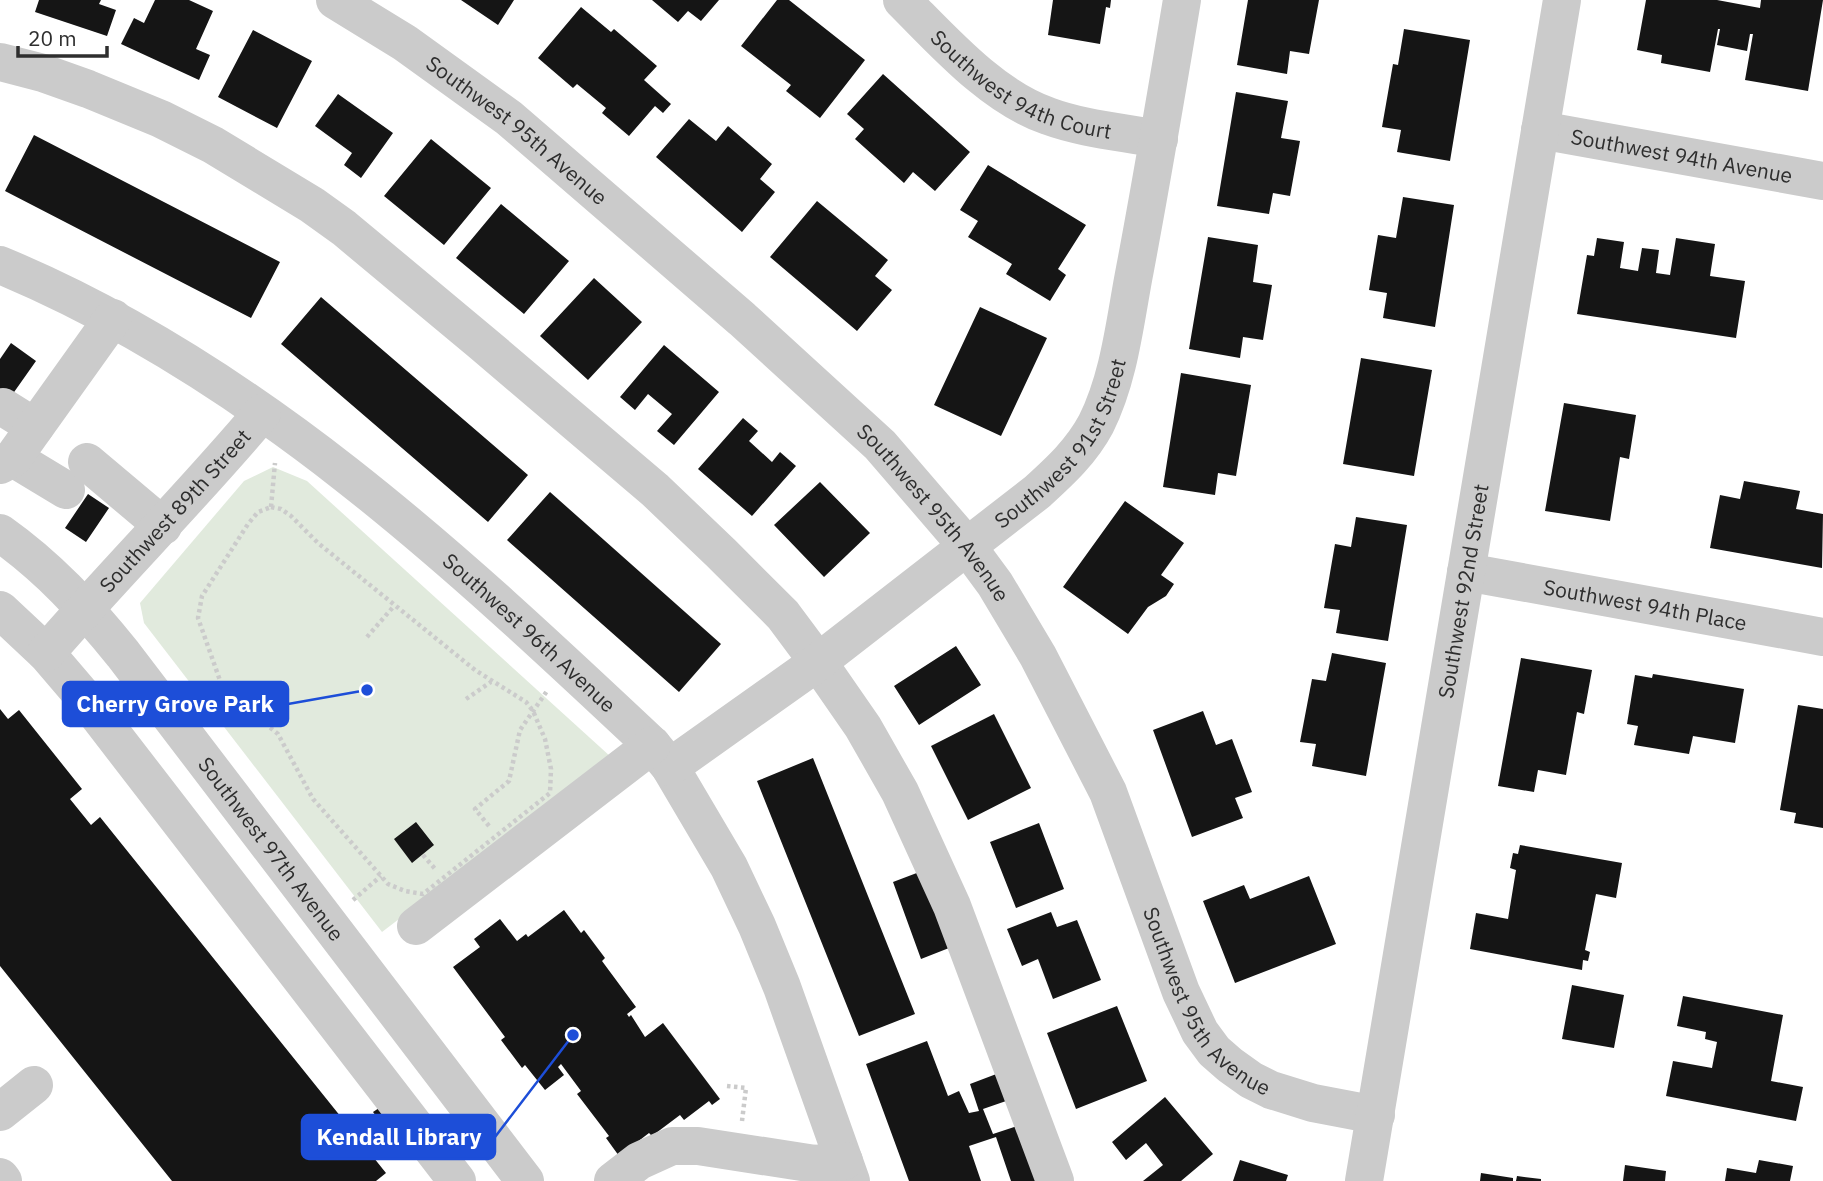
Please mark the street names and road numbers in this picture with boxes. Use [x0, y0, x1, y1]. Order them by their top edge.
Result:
street label: Southwest 94th Court [925, 23, 1114, 145]
street label: Southwest 95th Avenue [421, 49, 614, 211]
street label: Southwest 94th Avenue [1569, 122, 1795, 189]
street label: Southwest 91st Street [988, 356, 1132, 534]
street label: Southwest 95th Avenue [851, 417, 1016, 607]
street label: Southwest 89th Street [93, 423, 257, 598]
street label: Southwest 92nd Street [1431, 482, 1495, 701]
street label: Southwest 96th Avenue [437, 546, 622, 718]
street label: Southwest 94th Place [1541, 572, 1749, 637]
street label: Southwest 97th Avenue [192, 751, 351, 947]
street label: Southwest 95th Avenue [1137, 903, 1275, 1102]

